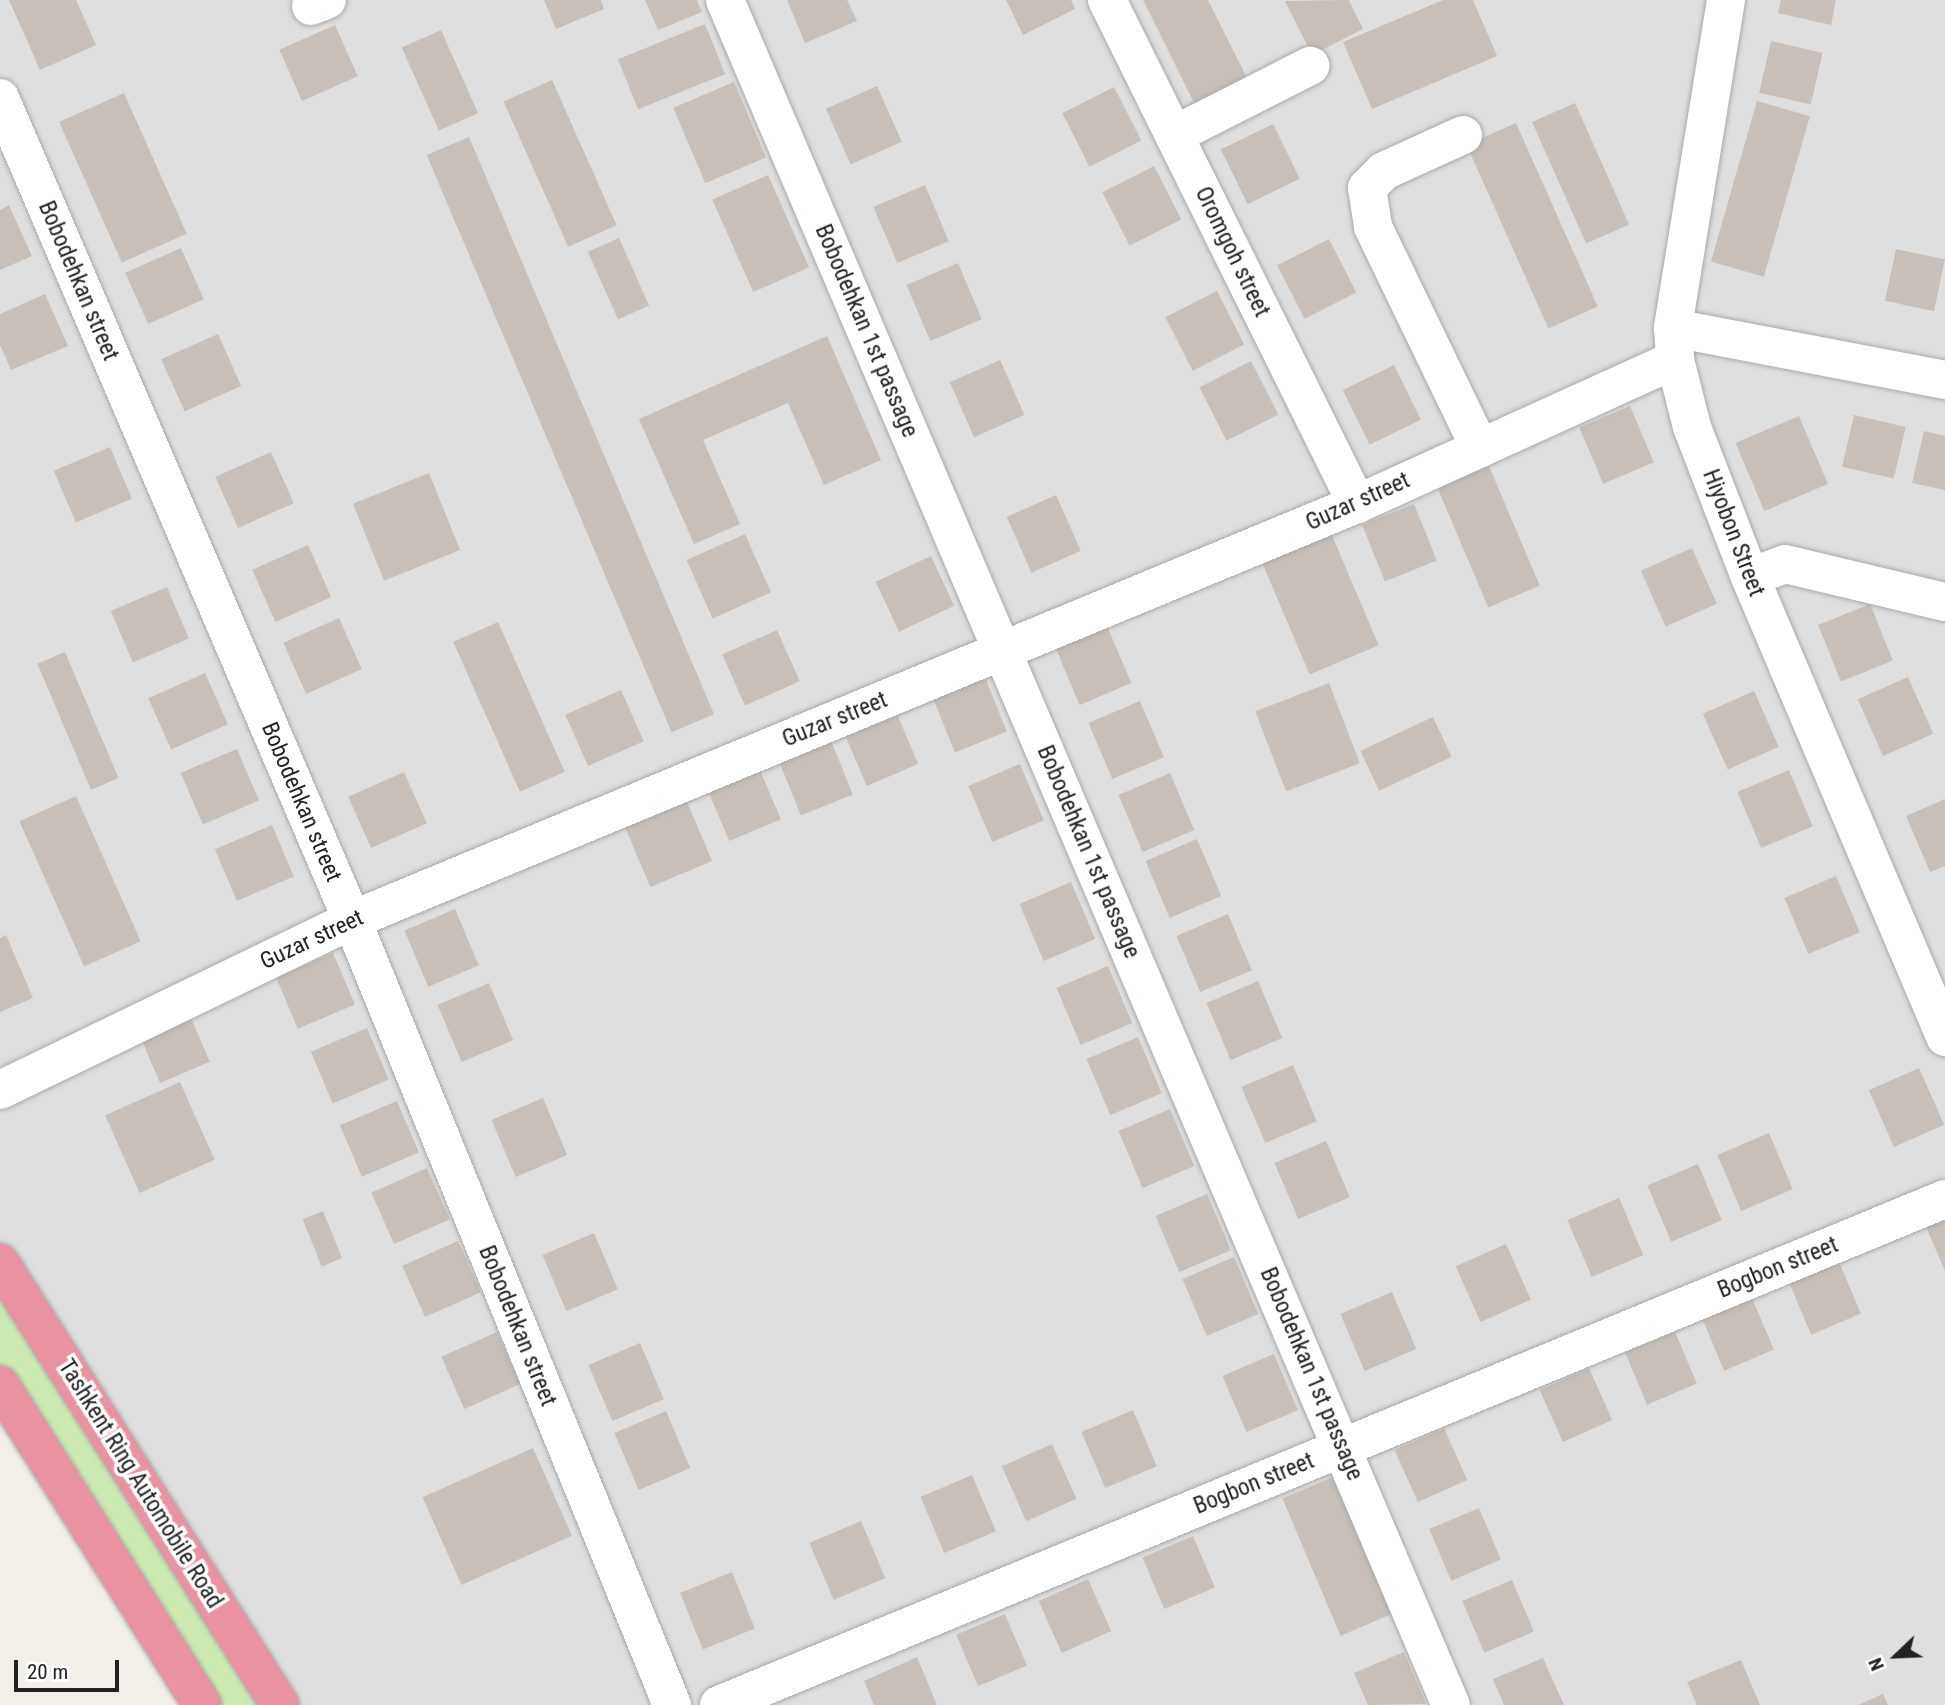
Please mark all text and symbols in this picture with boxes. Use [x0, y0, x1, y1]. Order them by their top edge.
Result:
street label: Oromgoh street [1189, 182, 1275, 322]
street label: Bobodehkan street [32, 197, 124, 365]
street label: Bobodehkan 1st passage [809, 220, 923, 442]
street label: Hiyobon Street [1696, 466, 1770, 600]
street label: Guzar street [1302, 467, 1414, 537]
street label: Guzar street [779, 686, 891, 754]
street label: Bobodehkan street [255, 718, 347, 886]
street label: Bobodehkan 1st passage [1031, 741, 1145, 963]
street label: Guzar street [256, 904, 368, 976]
street label: Bogbon street [1714, 1231, 1842, 1305]
street label: Bobodehkan street [472, 1242, 562, 1410]
street label: Bobodehkan 1st passage [1254, 1263, 1368, 1485]
street label: Tashkent Ring Automobile Road [52, 1355, 228, 1613]
street label: Bogbon street [1190, 1447, 1318, 1521]
north arrow [1861, 1621, 1931, 1691]
scale bar [18, 1646, 122, 1690]
text: N [1863, 1655, 1889, 1674]
text: 20 m [27, 1660, 68, 1684]

